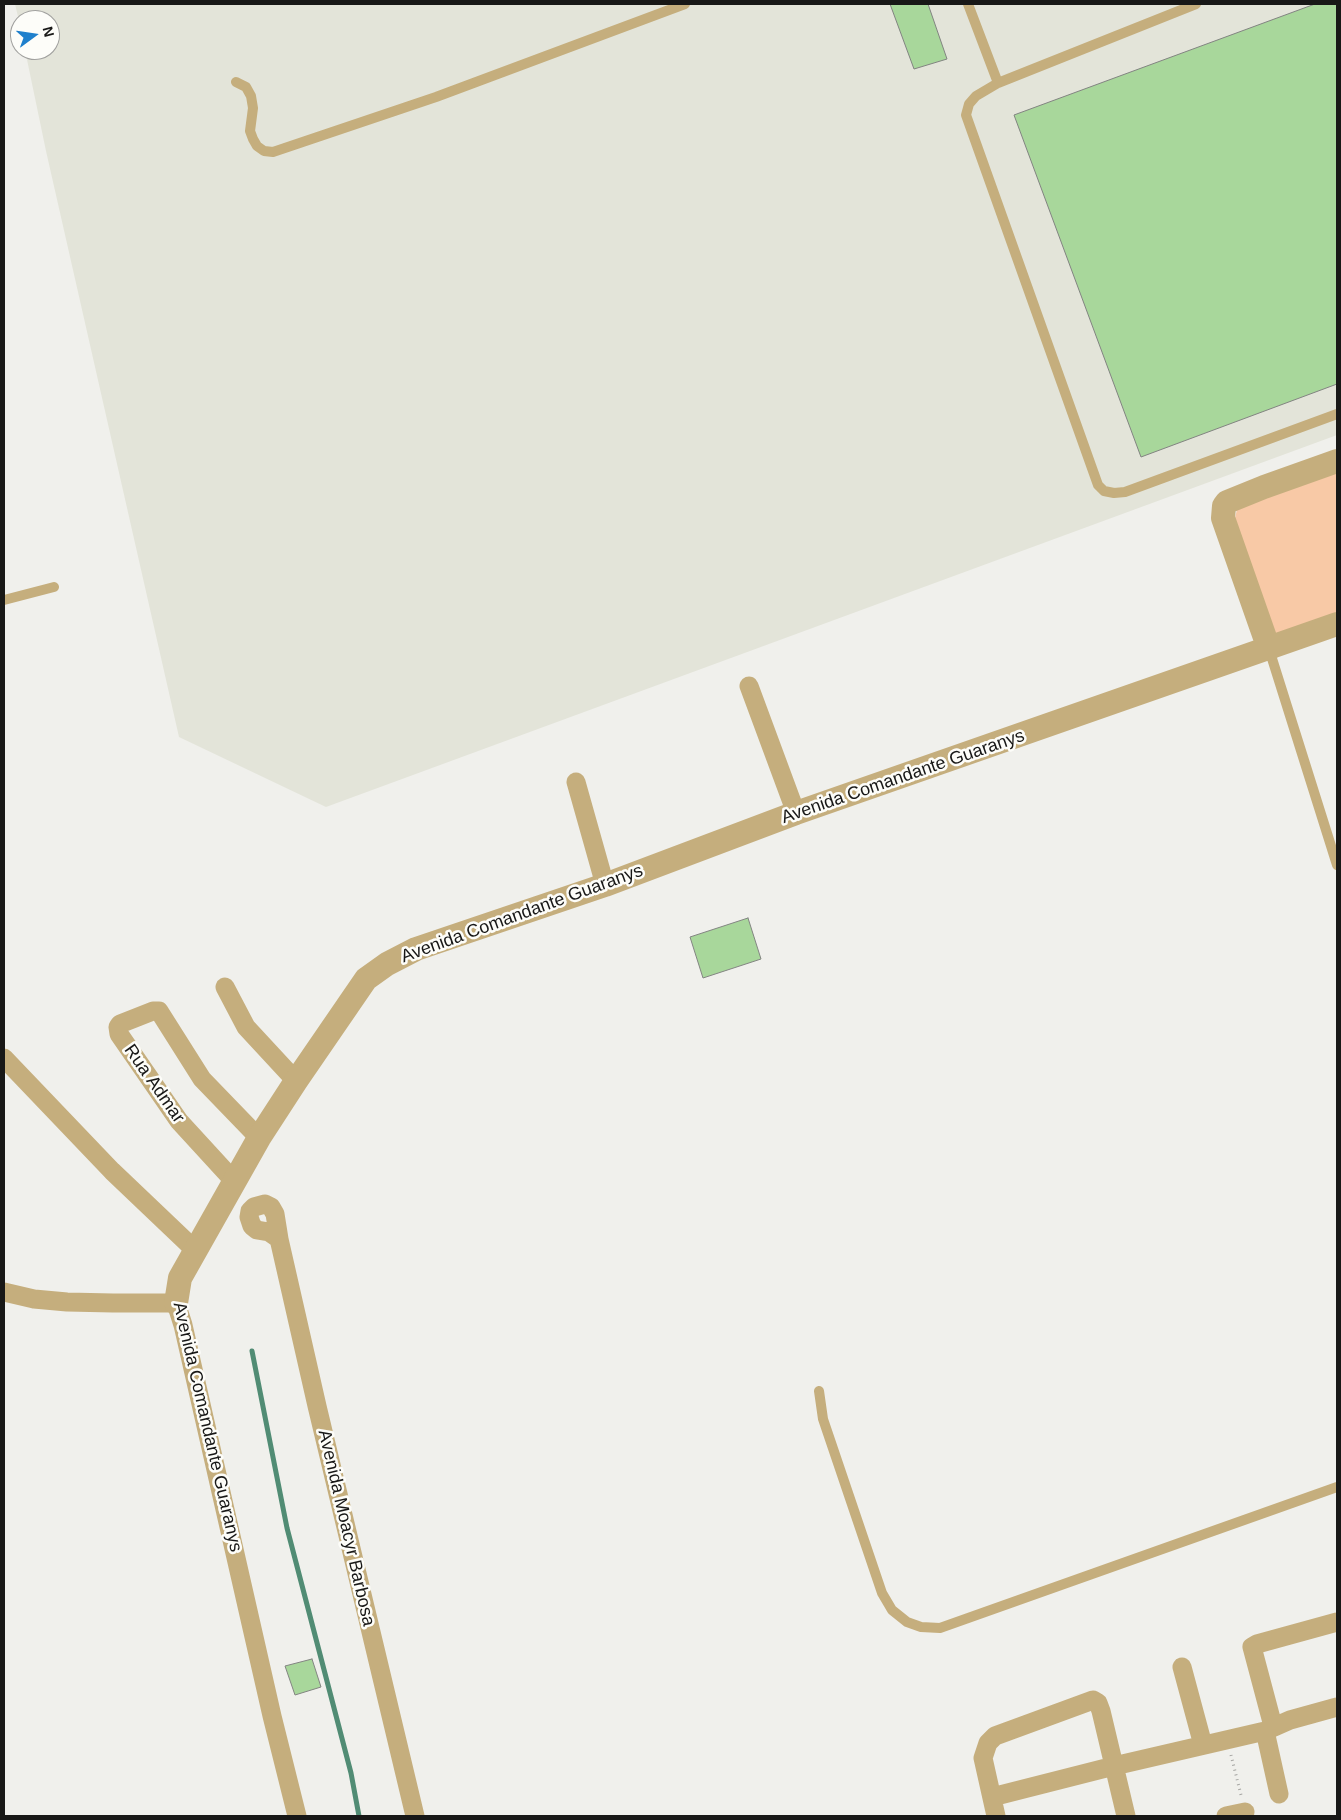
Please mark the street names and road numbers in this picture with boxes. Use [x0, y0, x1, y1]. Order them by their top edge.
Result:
street label: Avenida Comandante Guaranys [779, 725, 1027, 829]
street label: Avenida Comandante Guaranys [398, 860, 646, 968]
street label: Rua Admar [119, 1041, 189, 1127]
street label: Avenida Comandante Guaranys [168, 1300, 246, 1554]
street label: Avenida Moacyr Barbosa [313, 1428, 379, 1628]

